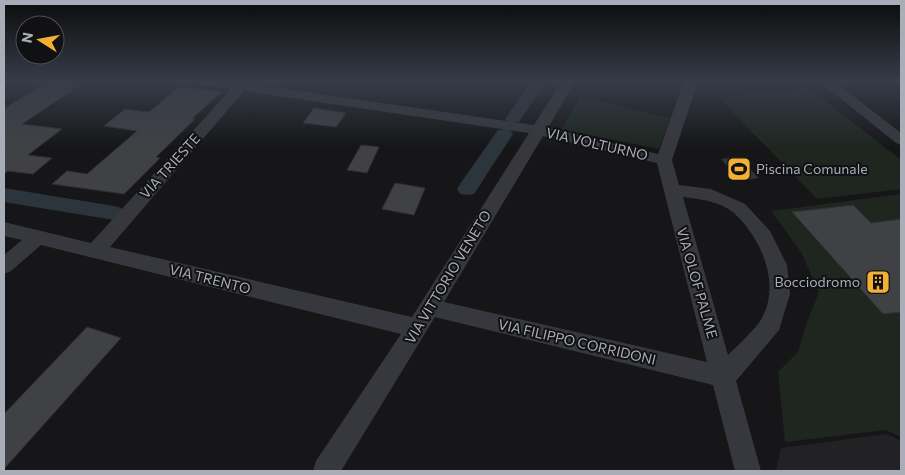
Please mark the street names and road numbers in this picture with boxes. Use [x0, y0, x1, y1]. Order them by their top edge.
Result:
street label: VIA VOLTURNO [545, 124, 650, 163]
street label: VIA TRIESTE [136, 130, 203, 202]
street label: VIA VITTORIO VENETO [401, 207, 494, 346]
street label: VIA OLOF PALME [674, 225, 721, 340]
street label: VIA TRENTO [168, 260, 252, 297]
street label: VIA FILIPPO CORRIDONI [497, 315, 658, 368]

